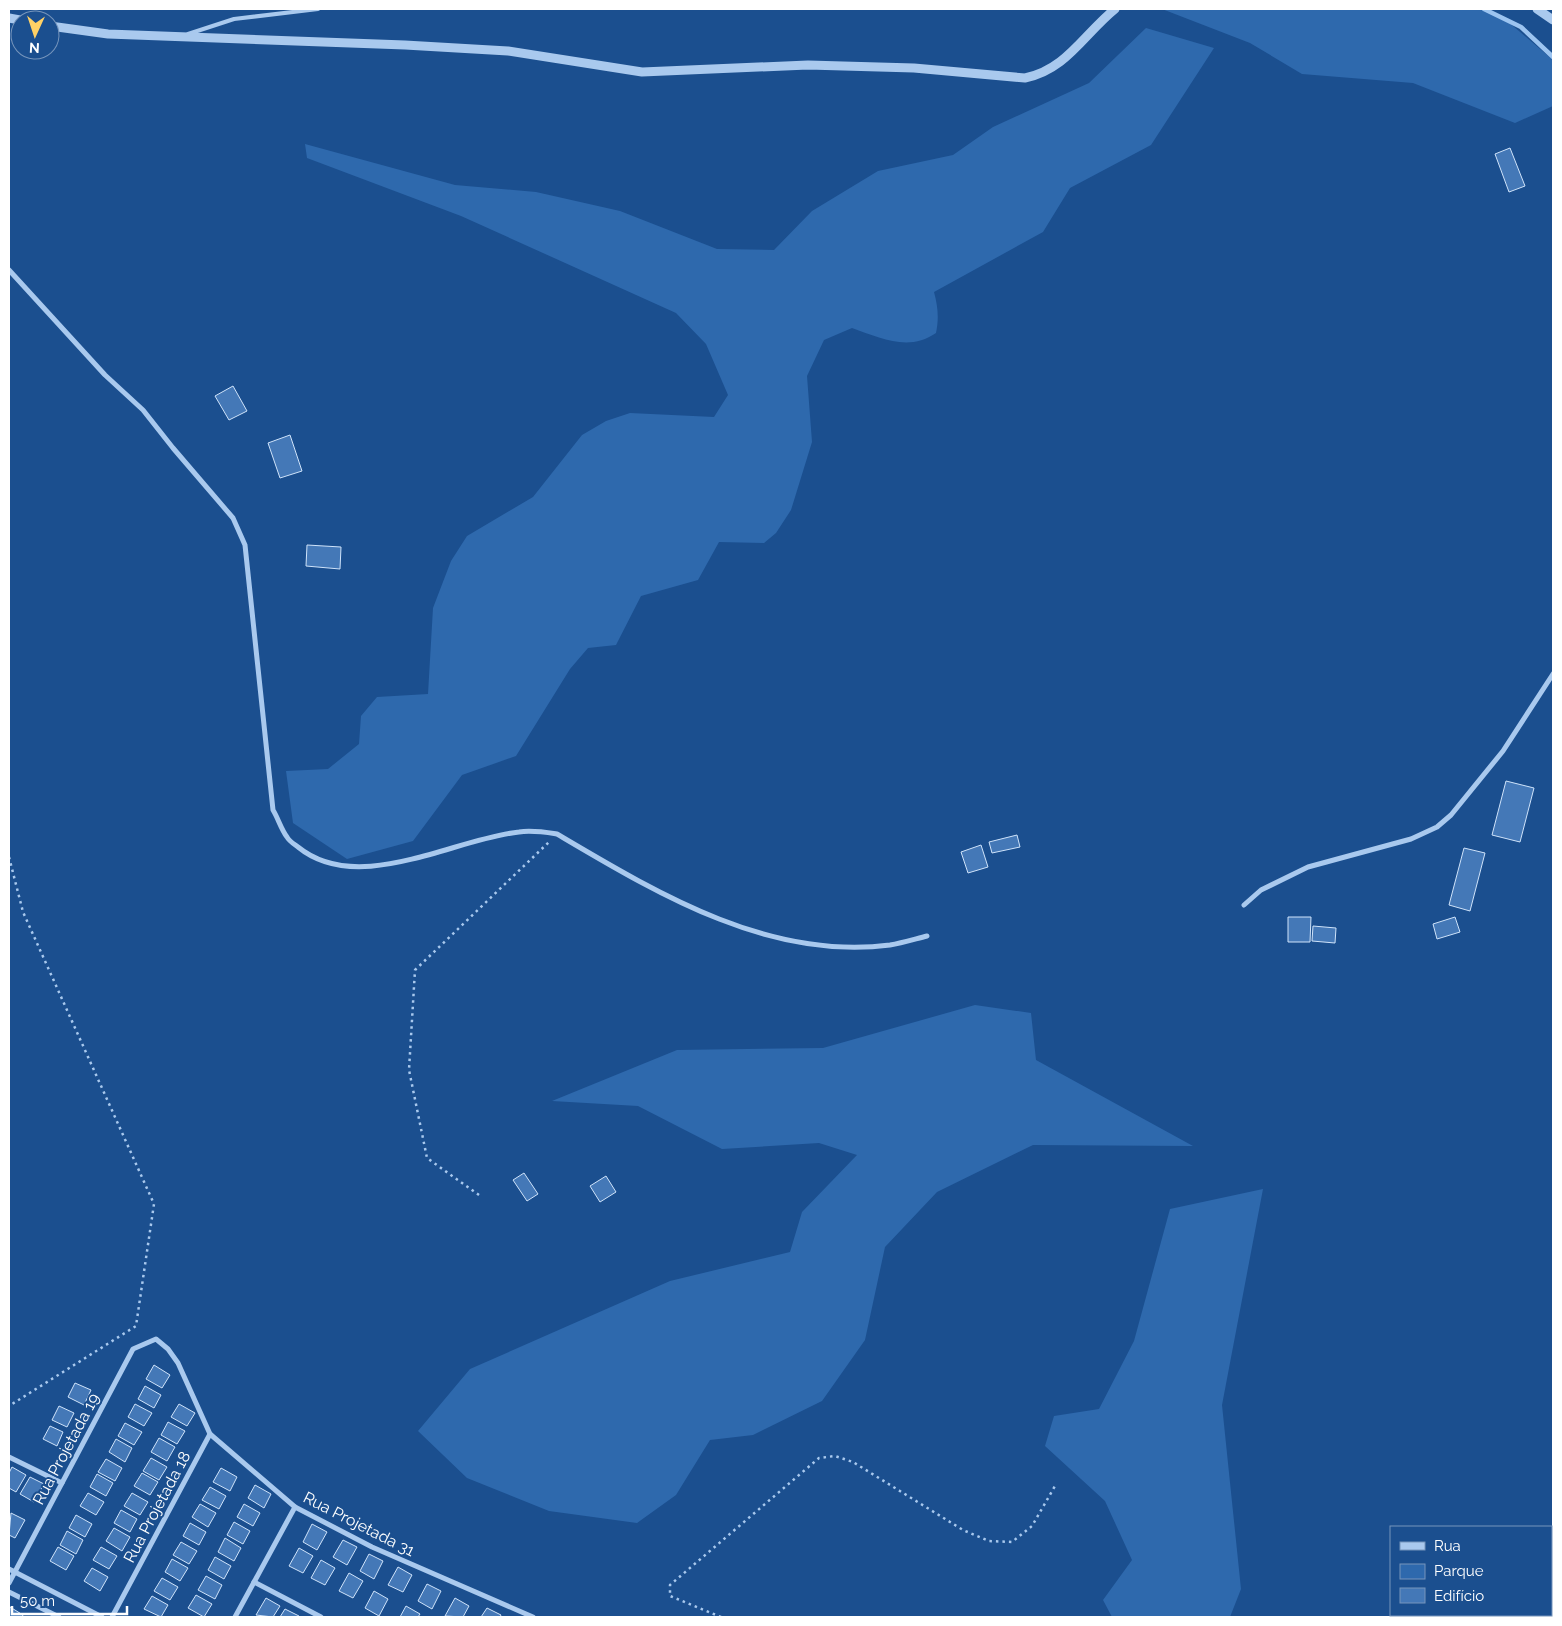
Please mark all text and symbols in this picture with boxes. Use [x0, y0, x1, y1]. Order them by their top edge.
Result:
north arrow [10, 10, 60, 60]
text: N [29, 40, 40, 56]
street label: Rua Projetada 19 [29, 1390, 103, 1508]
street label: Rua Projetada 18 [120, 1448, 194, 1566]
street label: Rua Projetada 31 [300, 1488, 418, 1560]
legend [1390, 1526, 1552, 1616]
text: Rua [1434, 1537, 1461, 1555]
text: Parque [1434, 1562, 1484, 1580]
scale bar [12, 1584, 128, 1616]
text: Edifício [1434, 1587, 1484, 1605]
text: 50 m [20, 1592, 55, 1610]

